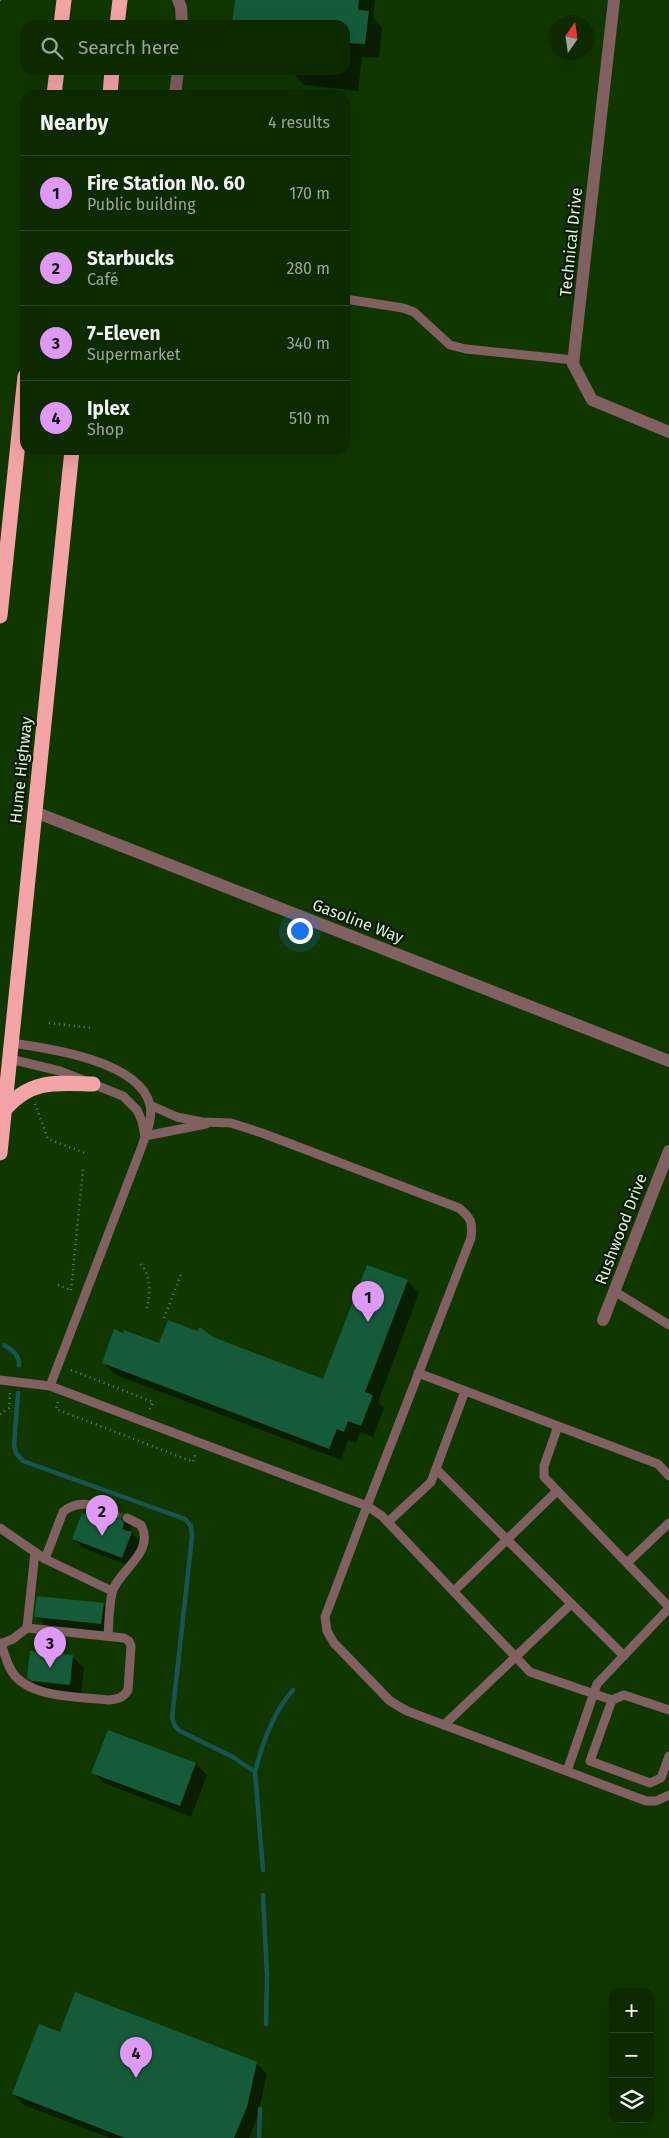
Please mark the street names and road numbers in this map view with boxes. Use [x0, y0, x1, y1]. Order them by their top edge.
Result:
street label: Technical Drive [556, 187, 586, 297]
street label: Hume Highway [6, 715, 36, 824]
street label: Gasoline Way [310, 895, 406, 947]
street label: Rushwood Drive [591, 1171, 651, 1287]

